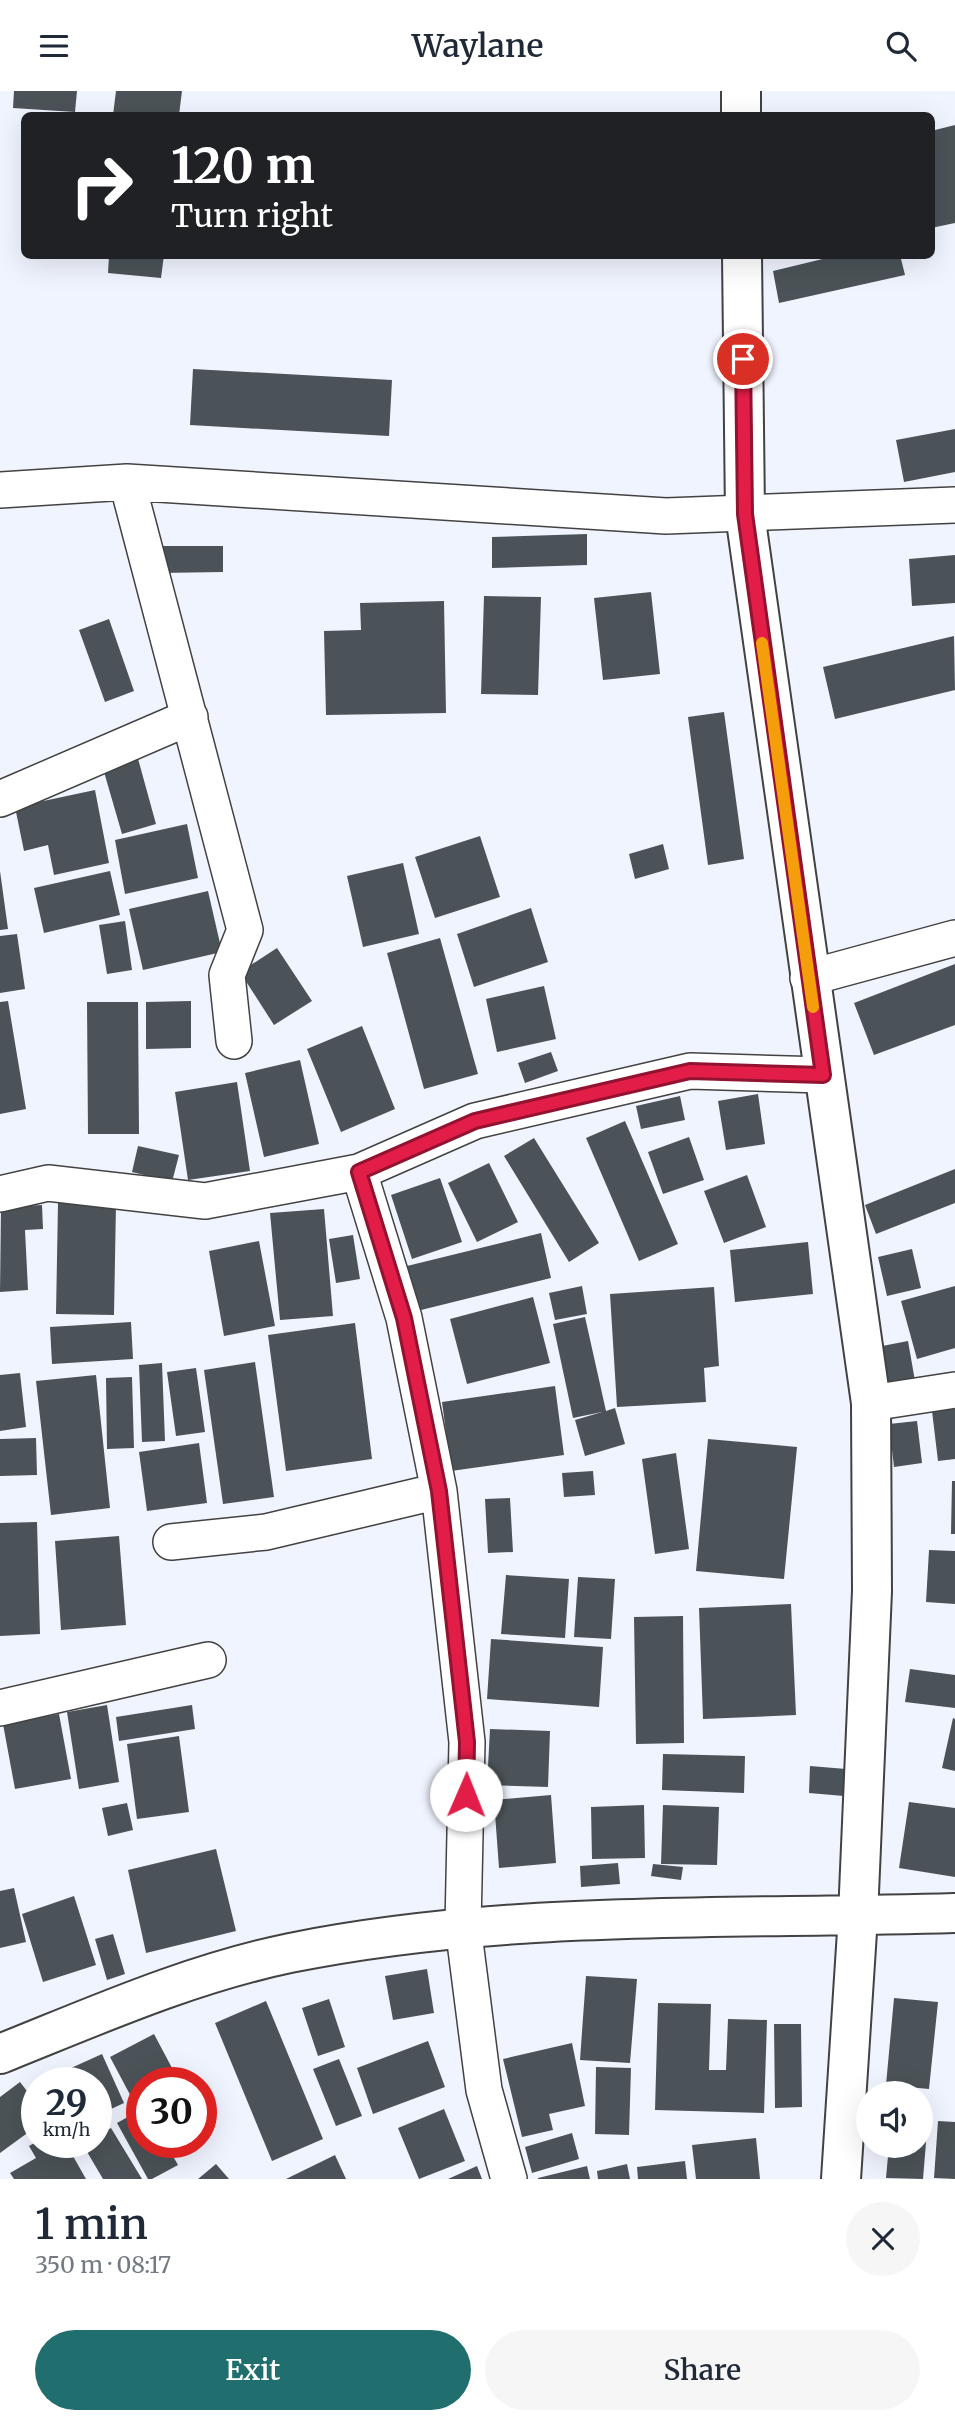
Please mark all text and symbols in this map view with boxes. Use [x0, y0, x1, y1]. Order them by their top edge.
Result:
text: Waylane [412, 26, 543, 66]
icon: menu [35, 27, 73, 65]
icon: search [882, 27, 920, 65]
text: 120 m [171, 135, 315, 196]
icon: right [56, 140, 147, 231]
text: Turn right [171, 196, 333, 236]
pin [713, 329, 773, 389]
icon: arrive [724, 340, 762, 378]
position arrow [429, 1758, 503, 1832]
speed limit sign: 30 [126, 2067, 217, 2158]
text: 29 [46, 2081, 87, 2125]
map controls [856, 2081, 933, 2158]
button: sound [856, 2081, 933, 2158]
text: km/h [43, 2118, 90, 2141]
text: 1 min [35, 2198, 148, 2250]
button: close [846, 2202, 920, 2276]
text: 350 m · 08:17 [35, 2250, 171, 2279]
button: Exit [35, 2330, 471, 2410]
button: Share [485, 2330, 920, 2410]

